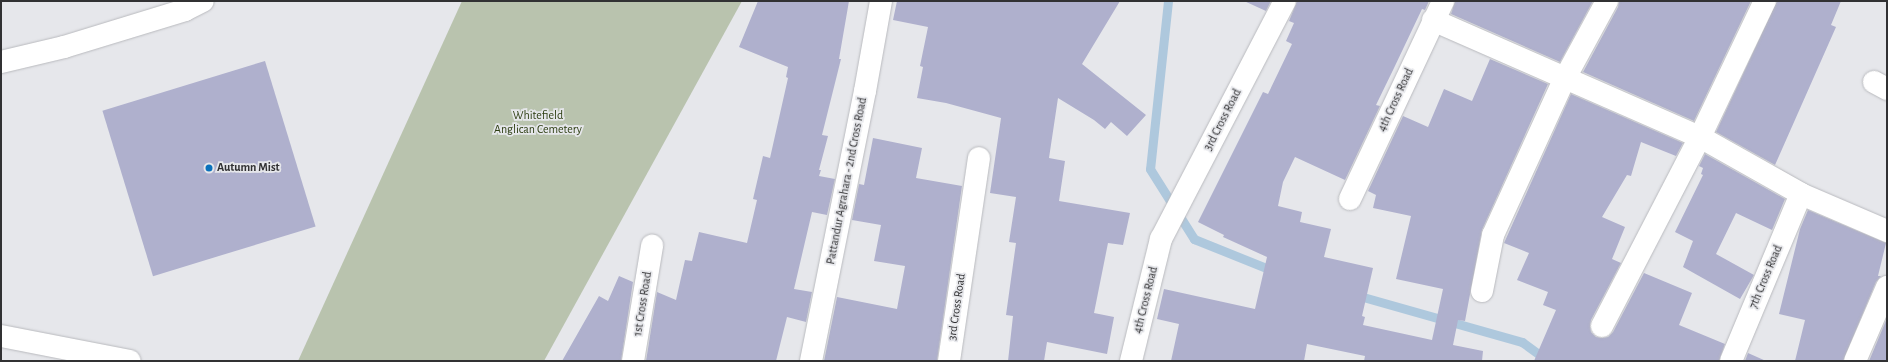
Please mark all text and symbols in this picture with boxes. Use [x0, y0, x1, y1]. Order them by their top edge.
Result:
street label: 4th Cross Road [1375, 66, 1417, 134]
street label: 3rd Cross Road [1201, 87, 1245, 153]
street label: Pattandur Agrahara - 2nd Cross Road [824, 96, 870, 266]
park label: Whitefield Anglican Cemetery [494, 109, 582, 137]
place label: Autumn Mist [217, 161, 280, 175]
marker: Autumn Mist [204, 163, 214, 173]
street label: 7th Cross Road [1746, 243, 1786, 311]
street label: 4th Cross Road [1131, 265, 1161, 335]
street label: 1st Cross Road [631, 271, 655, 337]
street label: 3rd Cross Road [945, 273, 969, 341]

